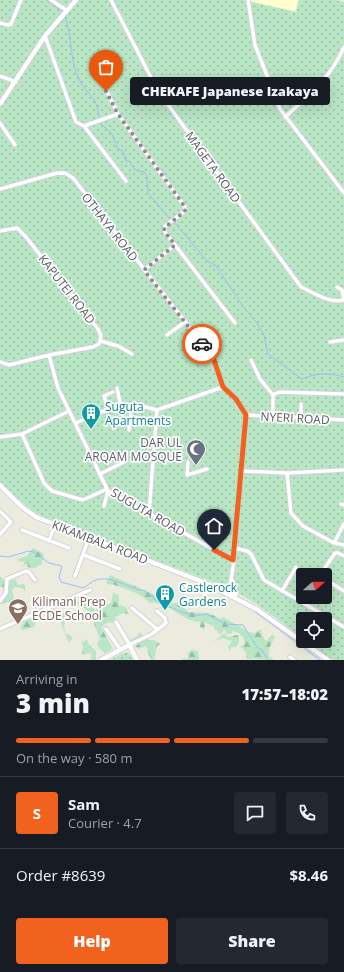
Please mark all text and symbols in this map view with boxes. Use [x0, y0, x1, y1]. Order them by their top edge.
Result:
pin [89, 50, 123, 91]
icon: bag [95, 56, 117, 78]
callout: CHEKAFE Japanese Izakaya [130, 77, 330, 105]
text: CHEKAFE Japanese Izakaya [141, 82, 319, 100]
street label: MAGETA ROAD [181, 128, 245, 206]
street label: OTHAYA ROAD [78, 189, 142, 265]
street label: KAPUTEI ROAD [35, 251, 99, 327]
courier [182, 324, 222, 364]
icon: car [191, 333, 213, 355]
place label: Suguta Apartments [105, 398, 171, 429]
building icon: Suguta Apartments [80, 402, 102, 430]
street label: NYERI ROAD [260, 408, 330, 428]
place label: DAR UL ARQAM MOSQUE [85, 434, 182, 465]
mosque icon: DAR UL ARQAM MOSQUE [185, 438, 207, 466]
street label: SUGUTA ROAD [108, 484, 188, 540]
pin [197, 509, 231, 550]
icon: home [203, 515, 225, 537]
street label: KIKAMBALA ROAD [49, 516, 151, 568]
north arrow [296, 568, 332, 604]
map controls [296, 568, 332, 648]
place label: Castlerock Gardens [179, 579, 238, 610]
building icon: Castlerock Gardens [154, 583, 176, 611]
place label: Kilimani Prep ECDE School [32, 593, 106, 624]
school or university icon: Kilimani Prep ECDE School [7, 597, 29, 625]
button: locate [296, 612, 332, 648]
text: Arriving in [16, 670, 78, 688]
text: 17:57–18:02 [242, 684, 328, 704]
text: 3 min [16, 685, 90, 721]
text: On the way · 580 m [16, 749, 132, 767]
button: chat [234, 792, 276, 834]
button: phone [286, 792, 328, 834]
text: Sam [68, 794, 100, 814]
text: S [33, 803, 41, 823]
text: Courier · 4.7 [68, 814, 142, 832]
text: Order #8639 [16, 865, 105, 885]
text: $8.46 [289, 865, 328, 885]
button: Help [16, 918, 168, 964]
button: Share [176, 918, 328, 964]

